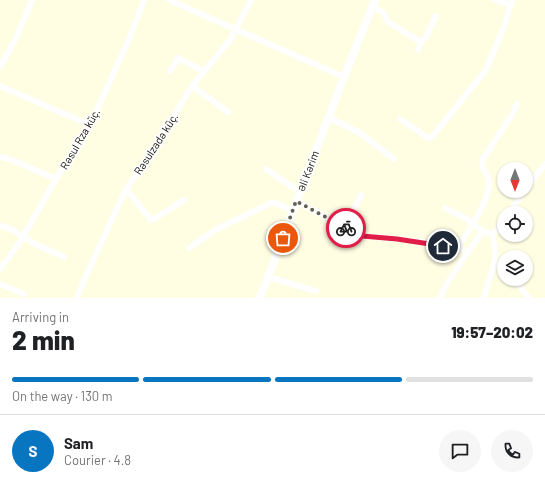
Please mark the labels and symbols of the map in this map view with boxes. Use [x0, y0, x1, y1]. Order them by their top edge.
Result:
street label: Rəsul Rza küç. [57, 106, 102, 171]
street label: Rəsulzadə küç. [131, 110, 180, 177]
street label: Əli Kərim [294, 149, 321, 193]
north arrow [497, 162, 533, 198]
courier [326, 208, 366, 248]
pin [266, 221, 300, 255]
pin [426, 229, 460, 263]

